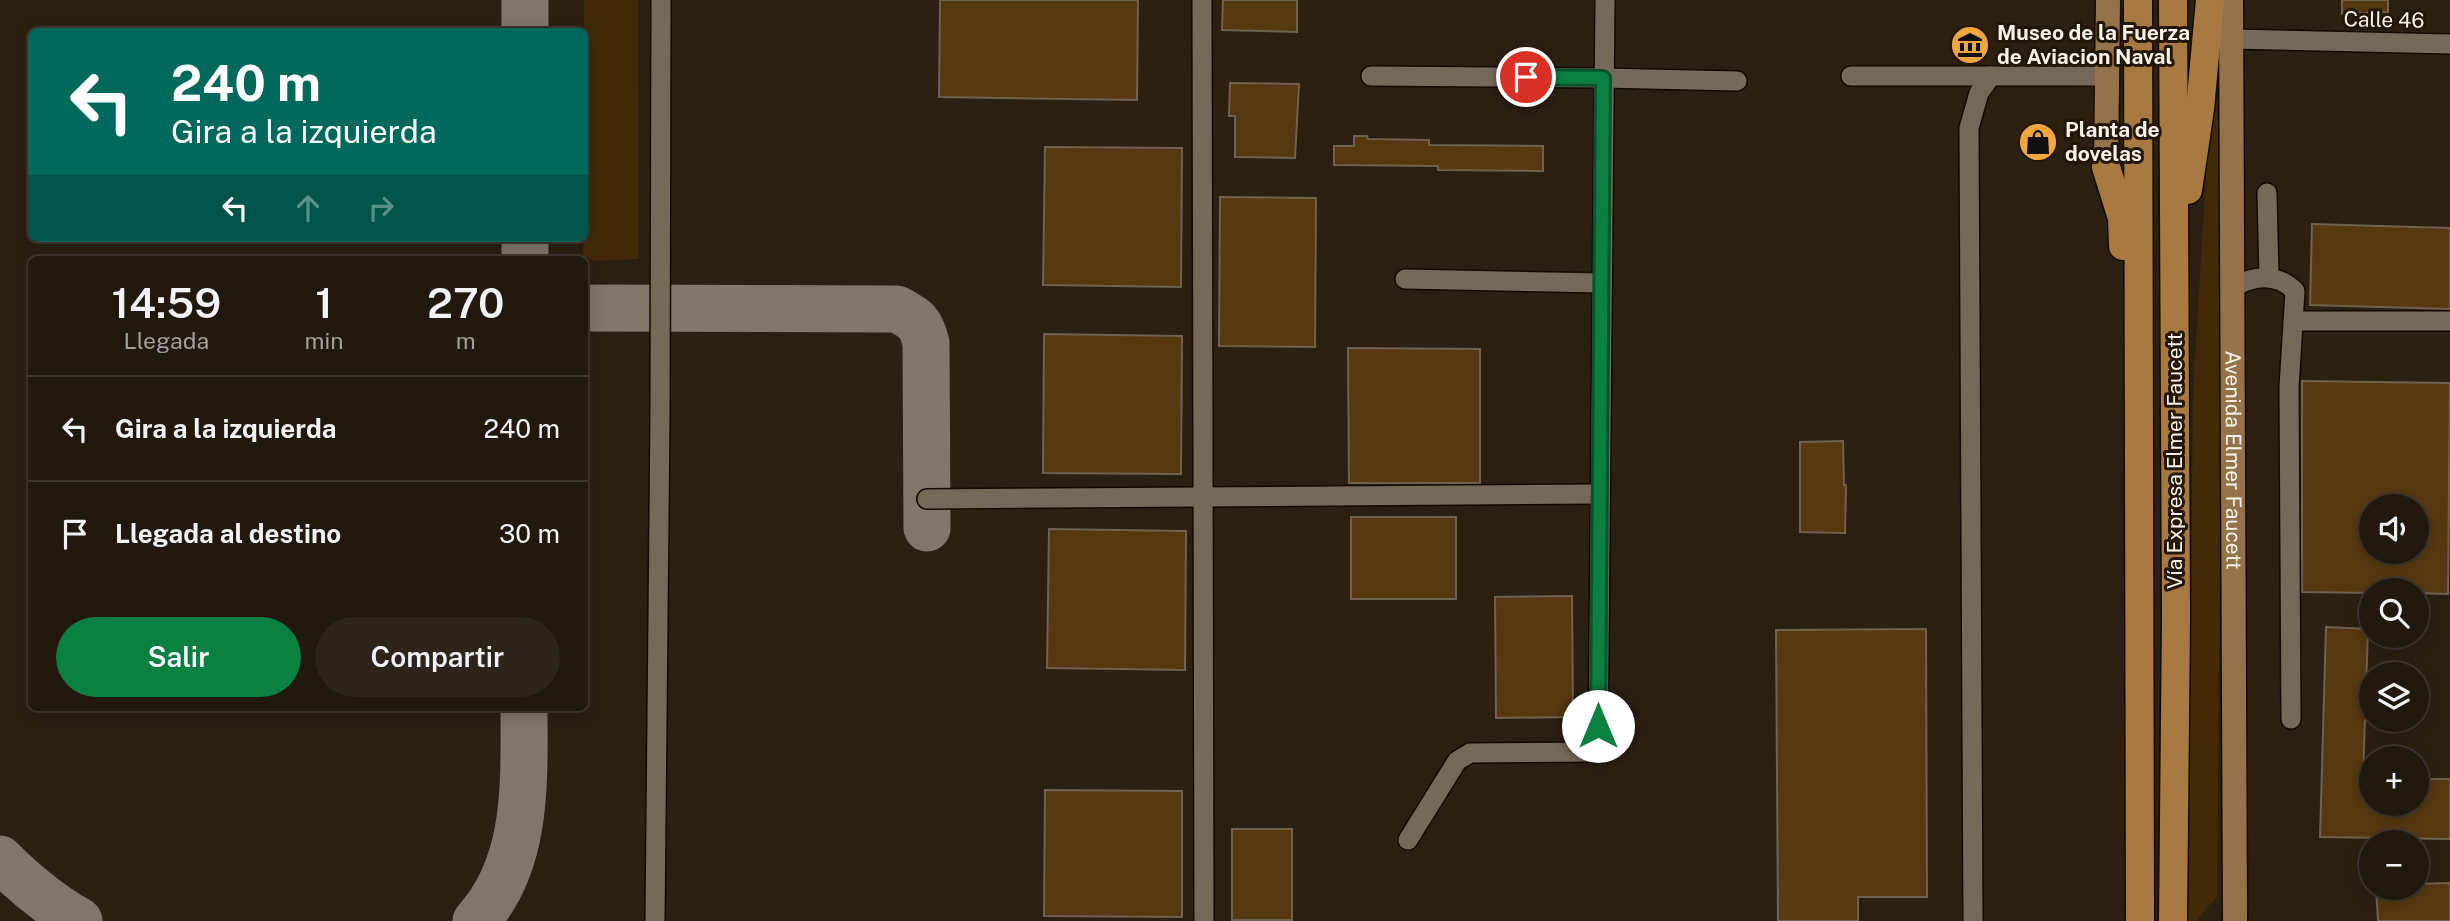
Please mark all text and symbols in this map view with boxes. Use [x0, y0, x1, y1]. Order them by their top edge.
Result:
street label: Calle 46 [2343, 6, 2425, 33]
place label: Museo de la Fuerza de Aviacion Naval [1997, 20, 2190, 69]
museum icon: Museo de la Fuerza de Aviacion Naval [1949, 24, 1991, 66]
pin [1496, 47, 1556, 107]
text: 240 m [171, 54, 321, 112]
icon: left [56, 56, 147, 147]
icon: arrive [1507, 58, 1545, 96]
text: Gira a la izquierda [171, 113, 437, 150]
place label: Planta de dovelas [2065, 117, 2160, 166]
shop icon: Planta de dovelas [2017, 121, 2059, 163]
icon: left [216, 189, 254, 227]
icon: ahead [289, 189, 327, 227]
icon: right [362, 189, 400, 227]
text: 14:59 [111, 278, 221, 327]
text: 1 [315, 278, 333, 327]
text: 270 [427, 278, 505, 327]
text: Llegada [123, 327, 209, 354]
text: min [305, 327, 344, 354]
text: m [456, 327, 476, 354]
street label: Vía Expresa Elmer Faucett [2162, 333, 2187, 589]
street label: Avenida Elmer Faucett [2221, 350, 2246, 570]
icon: left [56, 410, 94, 448]
text: Gira a la izquierda [115, 413, 337, 444]
text: 240 m [483, 413, 560, 444]
map controls [2359, 494, 2429, 900]
button: sound [2359, 494, 2429, 564]
icon: arrive [56, 515, 94, 553]
text: Llegada al destino [115, 518, 341, 549]
text: 30 m [499, 518, 560, 549]
button: search [2359, 578, 2429, 648]
button: Salir [56, 617, 301, 697]
button: Compartir [315, 617, 560, 697]
button: layers [2359, 662, 2429, 732]
position arrow [1561, 689, 1635, 763]
button: + [2359, 746, 2429, 816]
button: − [2359, 830, 2429, 900]

